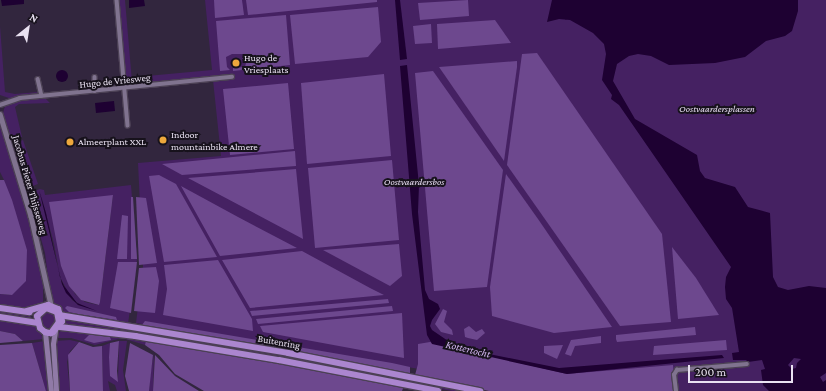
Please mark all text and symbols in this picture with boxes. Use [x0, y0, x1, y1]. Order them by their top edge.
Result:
north arrow [8, 8, 48, 48]
text: N [28, 11, 40, 25]
place label: Hugo de Vriesplaats [244, 51, 288, 74]
marker: Hugo de Vriesplaats [231, 58, 241, 68]
street label: Hugo de Vriesweg [79, 71, 151, 91]
park label: Oostvaardersplassen [679, 103, 755, 115]
place label: Indoor mountainbike Almere [171, 128, 258, 152]
street label: Jacobus Pieter Thijsseweg [10, 134, 50, 236]
marker: Indoor mountainbike Almere [158, 135, 168, 145]
place label: Almeerplant XXL [78, 136, 146, 148]
marker: Almeerplant XXL [65, 137, 75, 147]
park label: Oostvaardersbos [384, 176, 444, 188]
street label: Buitenring [257, 332, 301, 352]
water label: Kottertocht [444, 337, 492, 361]
scale bar [690, 357, 795, 383]
text: 200 m [695, 365, 726, 379]

